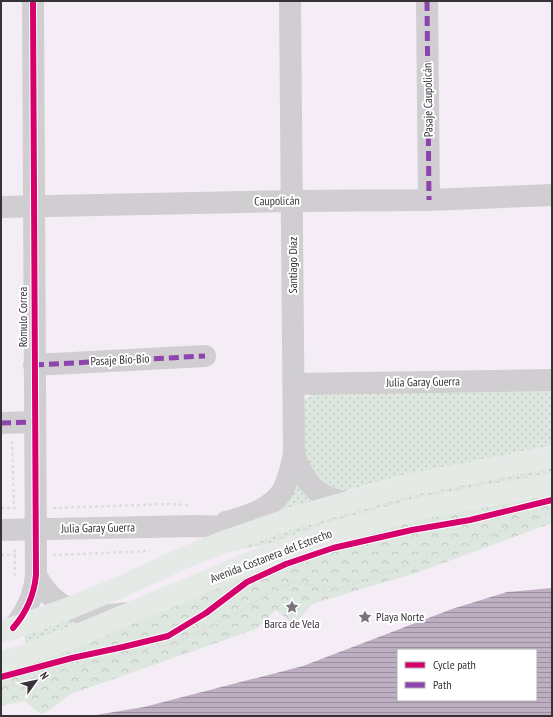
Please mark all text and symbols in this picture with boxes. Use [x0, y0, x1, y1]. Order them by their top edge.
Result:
street label: Pasaje Caupolicán [419, 63, 436, 137]
street label: Caupolicán [254, 193, 300, 208]
street label: Santiago Díaz [285, 237, 300, 293]
street label: Rómulo Correa [15, 286, 30, 347]
street label: Pasaje Bío-Bío [90, 350, 150, 369]
street label: Julia Garay Guerra [385, 373, 460, 390]
street label: Julia Garay Guerra [60, 519, 135, 536]
street label: Avenida Costanera del Estrecho [208, 525, 334, 586]
place icon: Barca de Vela [284, 599, 300, 615]
place icon: Playa Norte [357, 609, 373, 625]
place label: Playa Norte [376, 609, 424, 624]
place label: Barca de Vela [264, 616, 320, 631]
legend [397, 649, 537, 701]
text: Cycle path [433, 657, 476, 672]
north arrow [16, 661, 56, 701]
text: N [37, 669, 52, 682]
text: Path [433, 677, 451, 692]

